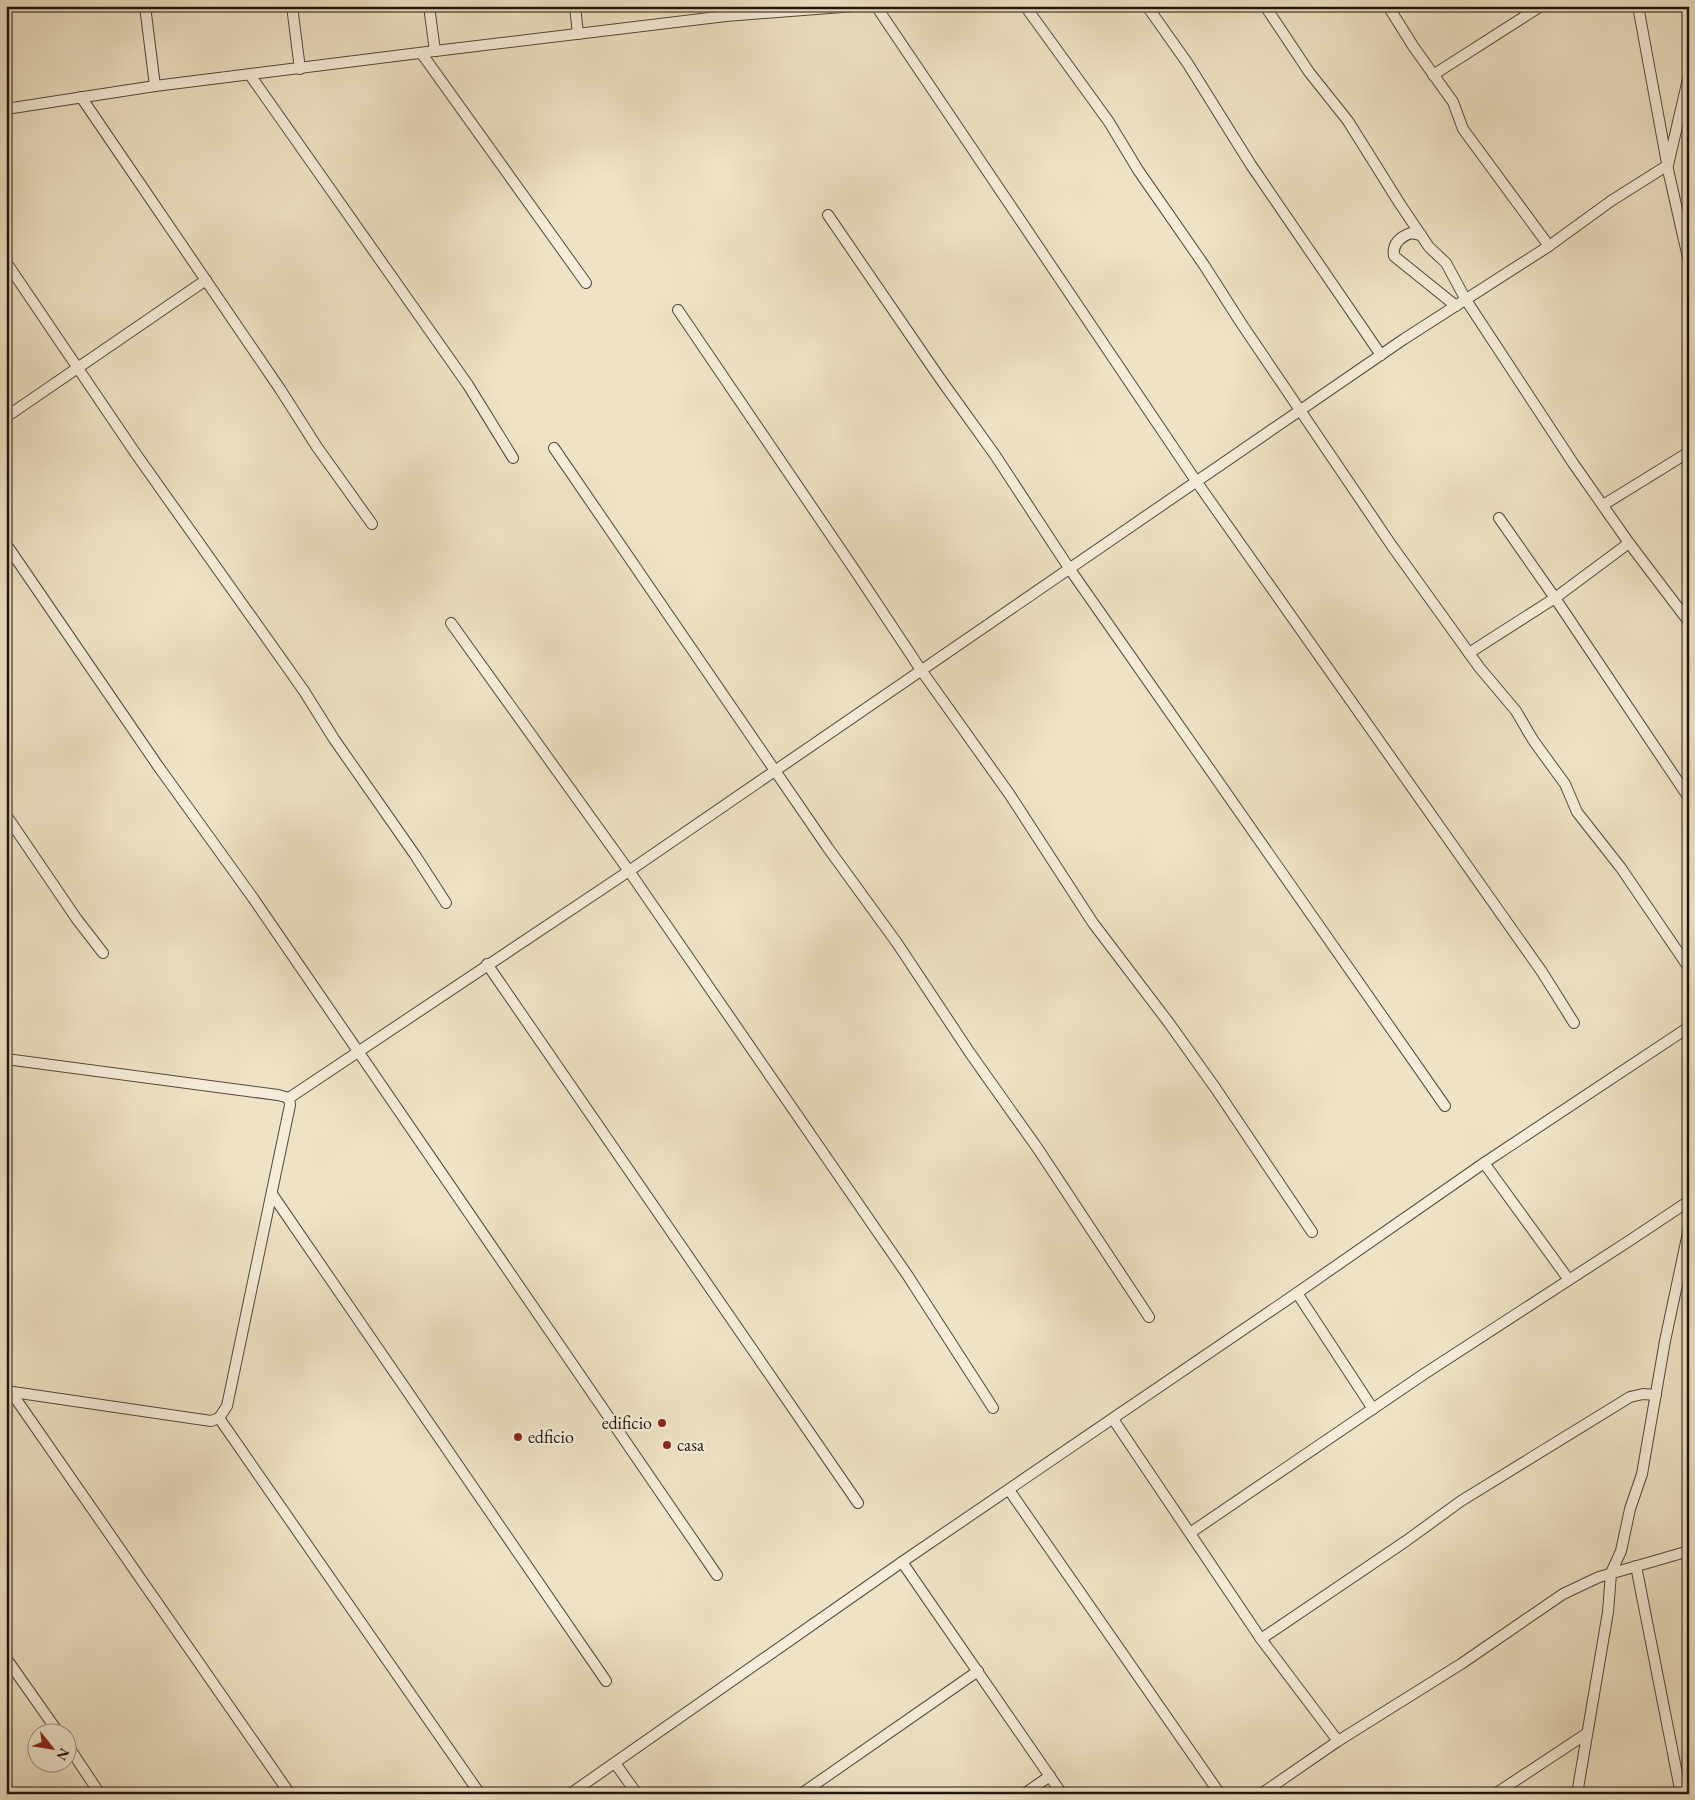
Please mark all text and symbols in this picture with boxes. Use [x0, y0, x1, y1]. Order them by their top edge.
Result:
place label: edificio [602, 1411, 652, 1434]
marker: edificio [656, 1417, 668, 1429]
place label: edficio [528, 1425, 574, 1448]
marker: edficio [512, 1431, 524, 1443]
place label: casa [677, 1433, 705, 1456]
marker: casa [661, 1439, 673, 1451]
north arrow [28, 1722, 78, 1772]
text: N [52, 1745, 74, 1764]

